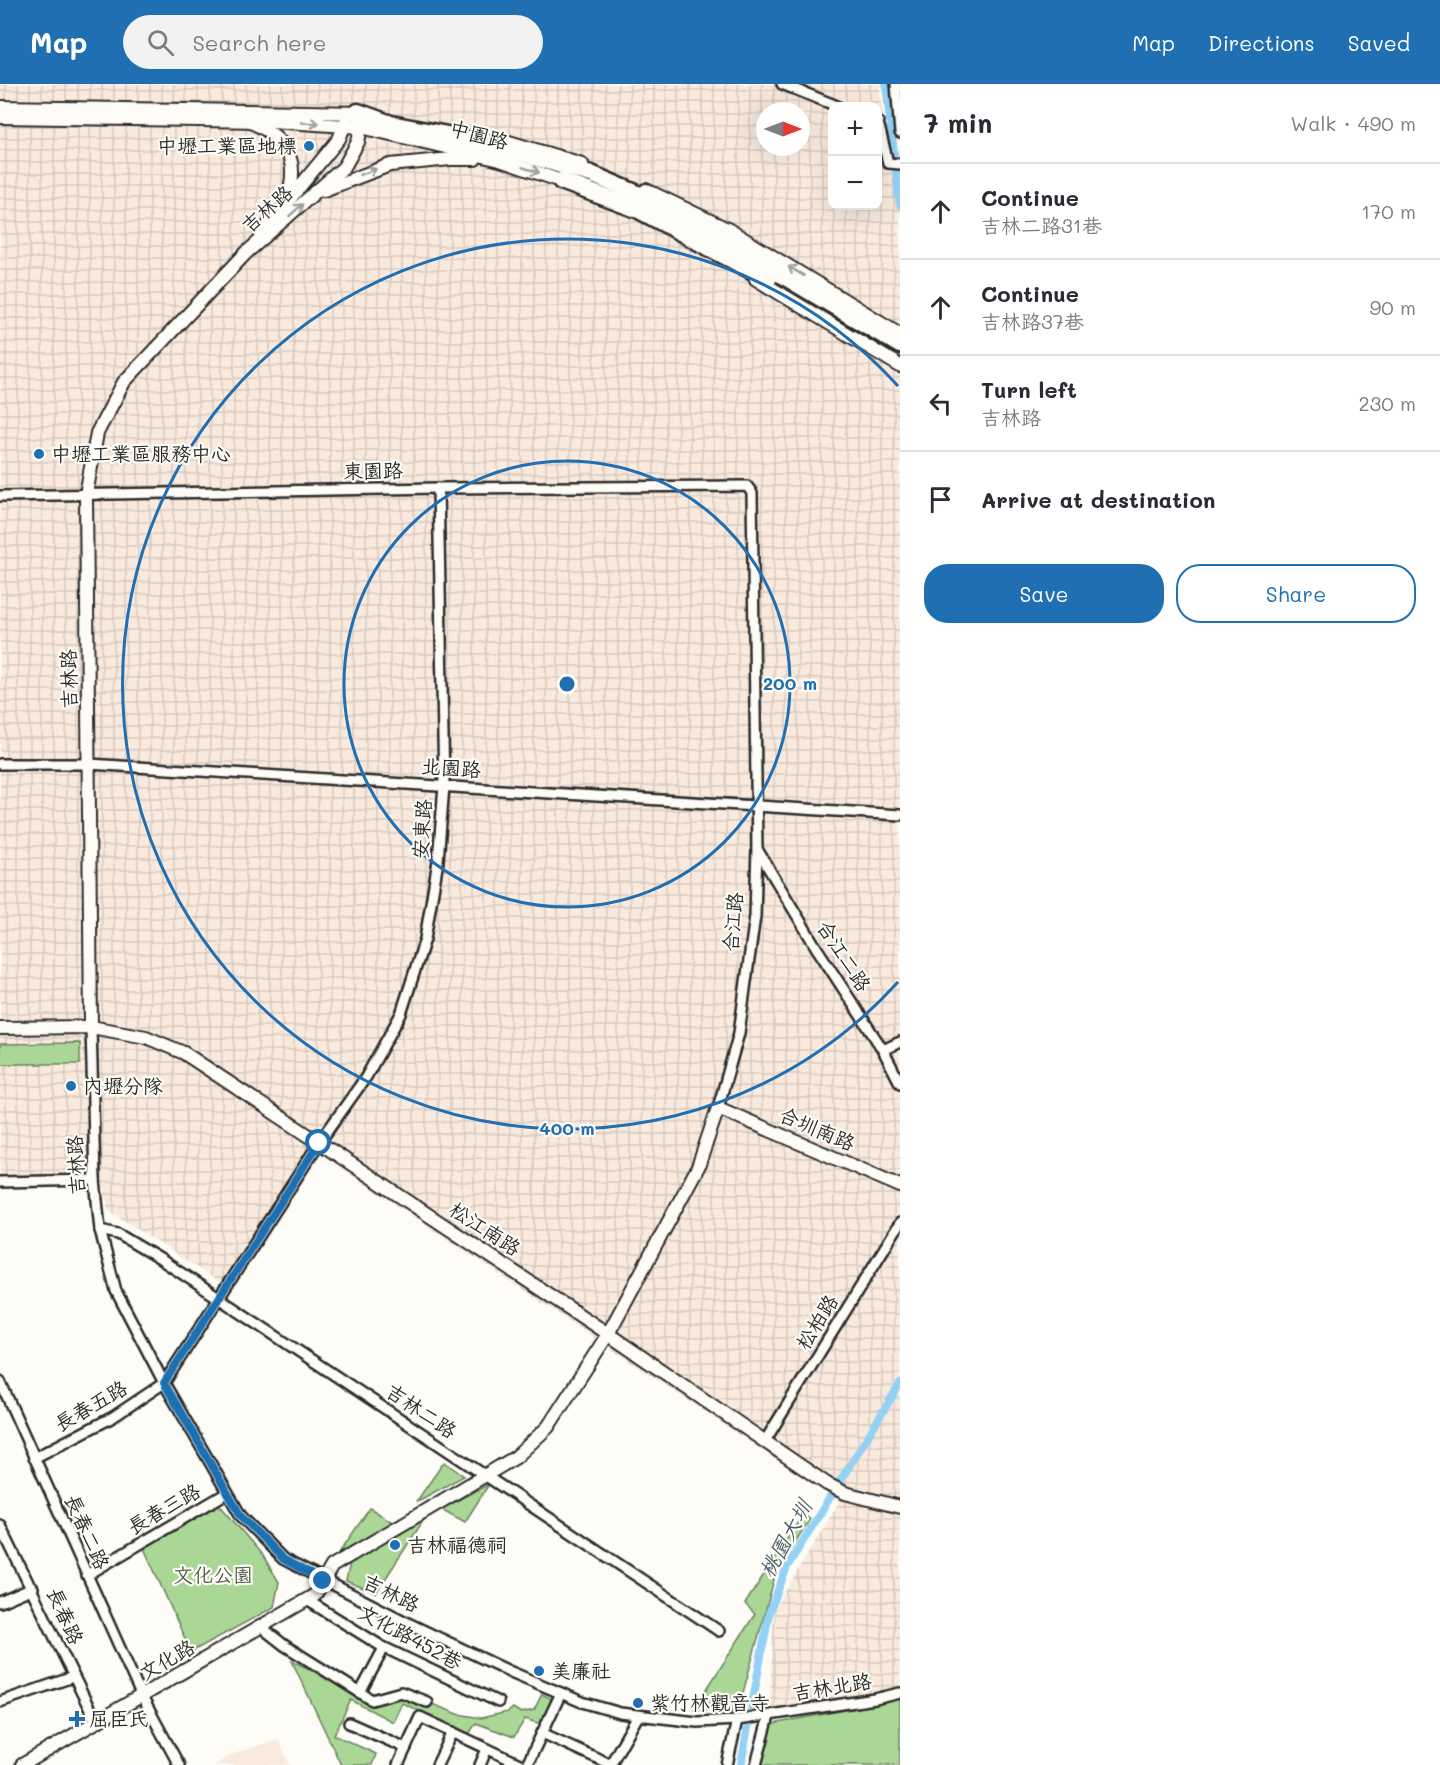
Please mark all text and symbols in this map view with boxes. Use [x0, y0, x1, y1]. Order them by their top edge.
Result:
search box [123, 15, 543, 69]
text: Map [30, 24, 87, 60]
icon: search [144, 26, 177, 59]
text: Search here [192, 28, 326, 57]
text: Map [1132, 29, 1175, 56]
text: Directions [1208, 29, 1315, 56]
text: Saved [1348, 29, 1410, 56]
north arrow [756, 102, 810, 156]
map controls [828, 102, 882, 210]
button: + [828, 102, 882, 156]
text: 7 min [924, 106, 992, 140]
text: Walk · 490 m [1291, 110, 1416, 136]
street label: 中園路 [447, 114, 513, 155]
one-way arrow [300, 118, 320, 129]
place label: 中壢工業區地標 [157, 132, 297, 158]
marker: 中壢工業區地標 [302, 139, 316, 153]
button: − [828, 156, 882, 210]
one-way arrow [359, 166, 377, 177]
one-way arrow [521, 166, 540, 177]
street label: 吉林路 [235, 178, 298, 238]
text: Continue [981, 183, 1079, 212]
icon: ahead [924, 195, 957, 228]
text: 170 m [1361, 198, 1416, 224]
one-way arrow [288, 203, 303, 217]
text: 吉林二路31巷 [981, 212, 1102, 238]
one-way arrow [788, 264, 805, 276]
text: Continue [981, 279, 1079, 308]
icon: ahead [924, 291, 957, 324]
text: 90 m [1370, 294, 1416, 320]
text: 吉林路37巷 [981, 308, 1084, 334]
text: Turn left [981, 375, 1077, 404]
icon: left [924, 387, 957, 420]
text: 230 m [1358, 390, 1416, 416]
text: 吉林路 [981, 404, 1041, 430]
place label: 中壢工業區服務中心 [51, 440, 231, 466]
marker: 中壢工業區服務中心 [32, 447, 46, 461]
street label: 東園路 [343, 456, 404, 484]
icon: arrive [924, 483, 957, 516]
text: Arrive at destination [981, 485, 1216, 514]
button: Save [924, 564, 1164, 623]
button: Share [1176, 564, 1416, 623]
street label: 吉林路 [54, 648, 82, 709]
text: 200 m [763, 671, 817, 695]
centre of rings [557, 674, 577, 694]
street label: 北園路 [420, 752, 483, 782]
street label: 安東路 [406, 797, 436, 860]
street label: 合江路 [716, 890, 748, 953]
street label: 合江二路 [812, 915, 878, 997]
place label: 內壢分隊 [83, 1072, 163, 1098]
marker: 內壢分隊 [64, 1079, 78, 1093]
street label: 合圳南路 [775, 1100, 860, 1156]
text: 400 m [539, 1116, 595, 1140]
route start [305, 1129, 331, 1155]
street label: 吉林路 [60, 1133, 90, 1196]
street label: 松江南路 [445, 1195, 527, 1261]
street label: 松柏路 [789, 1288, 844, 1354]
street label: 長春五路 [49, 1373, 133, 1436]
street label: 吉林二路 [381, 1377, 463, 1444]
street label: 長春三路 [122, 1476, 206, 1539]
street label: 長春二路 [60, 1490, 116, 1574]
water label: 桃園大圳 [753, 1493, 818, 1582]
place label: 吉林福德祠 [407, 1531, 507, 1557]
marker: 吉林福德祠 [388, 1538, 402, 1552]
park label: 文化公園 [173, 1561, 253, 1587]
route end [309, 1567, 335, 1593]
street label: 吉林路 [359, 1567, 425, 1617]
street label: 長春路 [42, 1583, 90, 1649]
street label: 文化路452巷 [354, 1598, 468, 1675]
street label: 文化路 [134, 1632, 200, 1685]
place label: 美廉社 [551, 1657, 611, 1683]
marker: 美廉社 [532, 1664, 546, 1678]
street label: 吉林北路 [790, 1667, 874, 1705]
place label: 紫竹林觀音寺 [650, 1689, 770, 1715]
marker: 紫竹林觀音寺 [631, 1696, 645, 1710]
place label: 屈臣氏 [89, 1705, 149, 1731]
marker: 屈臣氏 [70, 1712, 84, 1726]

